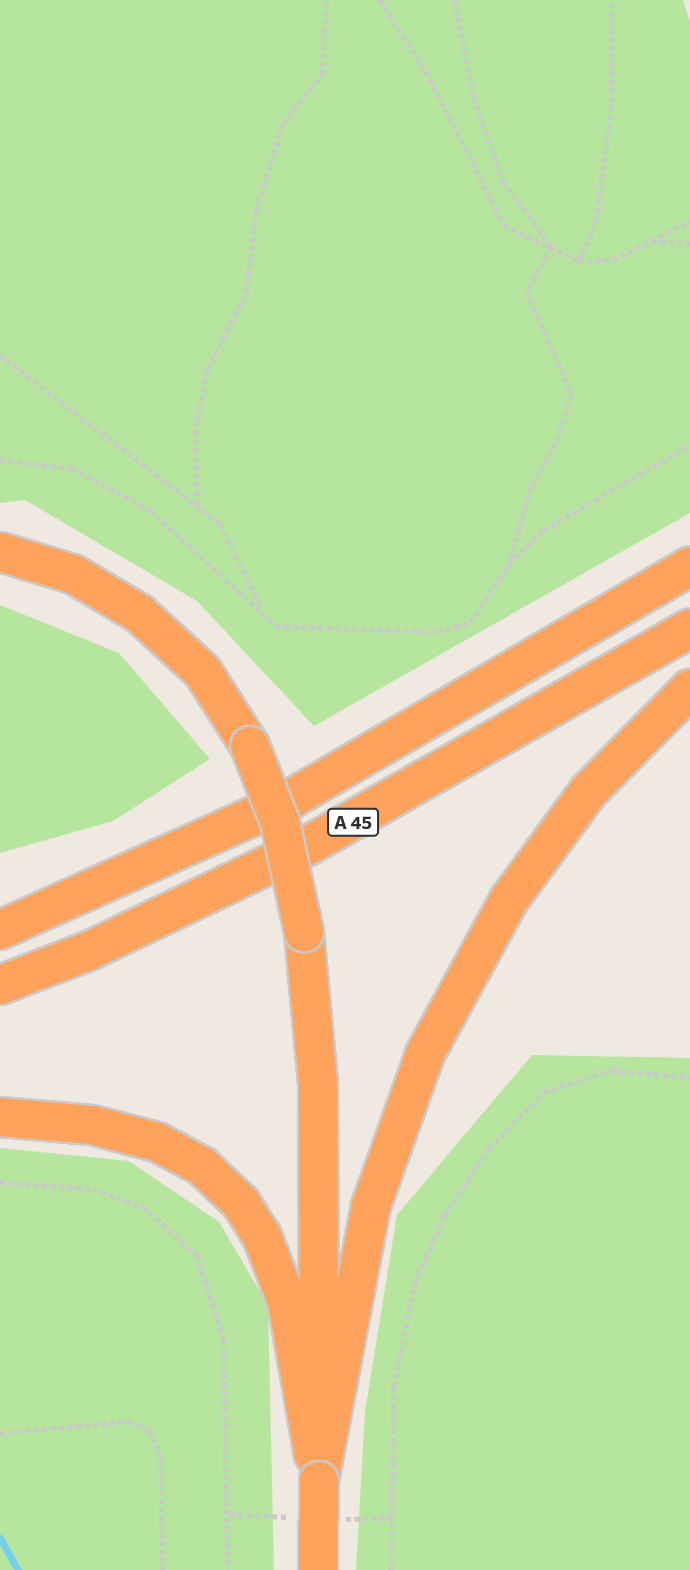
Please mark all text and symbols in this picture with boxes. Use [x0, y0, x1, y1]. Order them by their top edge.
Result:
road number: A 45 [327, 808, 379, 836]

